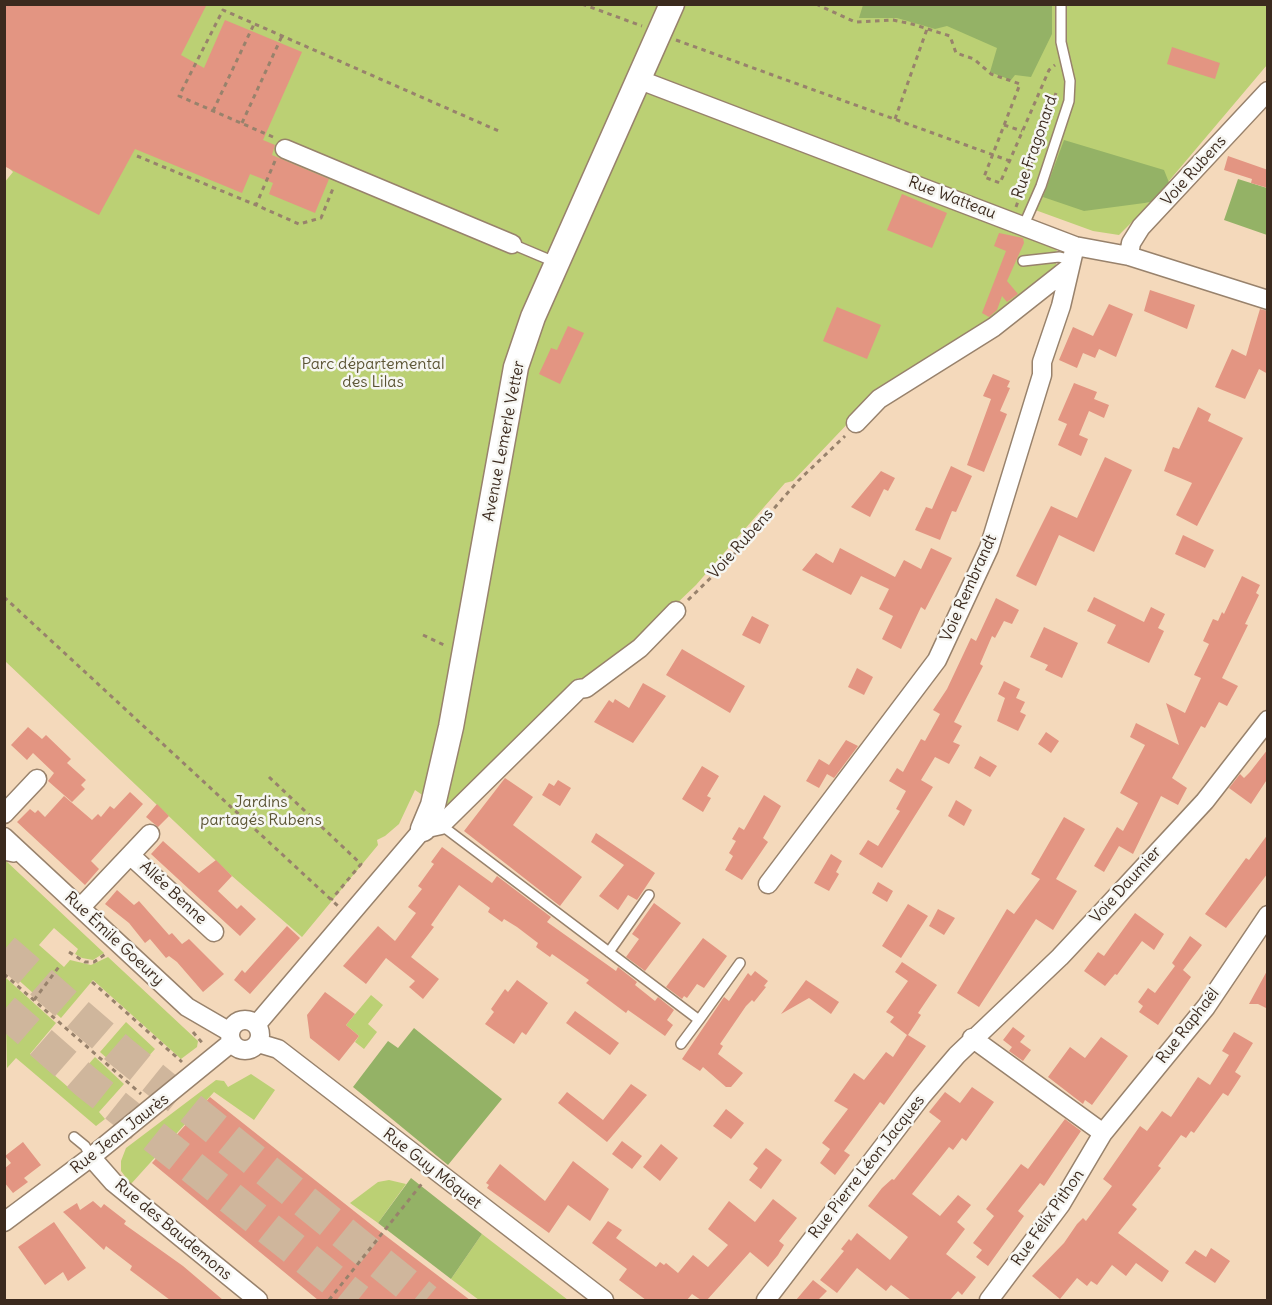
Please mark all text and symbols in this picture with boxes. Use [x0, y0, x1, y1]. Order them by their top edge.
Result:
street label: Rue Fragonard [1008, 93, 1062, 201]
street label: Voie Rubens [1157, 132, 1231, 210]
street label: Rue Watteau [905, 172, 999, 224]
park label: Parc départemental des Lilas [301, 354, 445, 392]
street label: Avenue Lemerle Vetter [479, 359, 529, 523]
street label: Voie Rubens [704, 505, 778, 583]
street label: Voie Rembrandt [937, 531, 1001, 645]
park label: Jardins partagés Rubens [200, 792, 322, 830]
street label: Voie Daumier [1086, 843, 1166, 927]
street label: Allée Benne [135, 857, 211, 929]
street label: Rue Émile Goeury [60, 888, 168, 990]
street label: Rue Raphaël [1153, 984, 1223, 1068]
street label: Rue Jean Jaurès [67, 1090, 173, 1178]
street label: Rue Pierre Léon Jacques [805, 1091, 929, 1243]
street label: Rue Guy Môquet [379, 1125, 485, 1213]
street label: Rue Félix Pithon [1008, 1166, 1088, 1270]
street label: Rue des Baudemons [110, 1175, 236, 1285]

